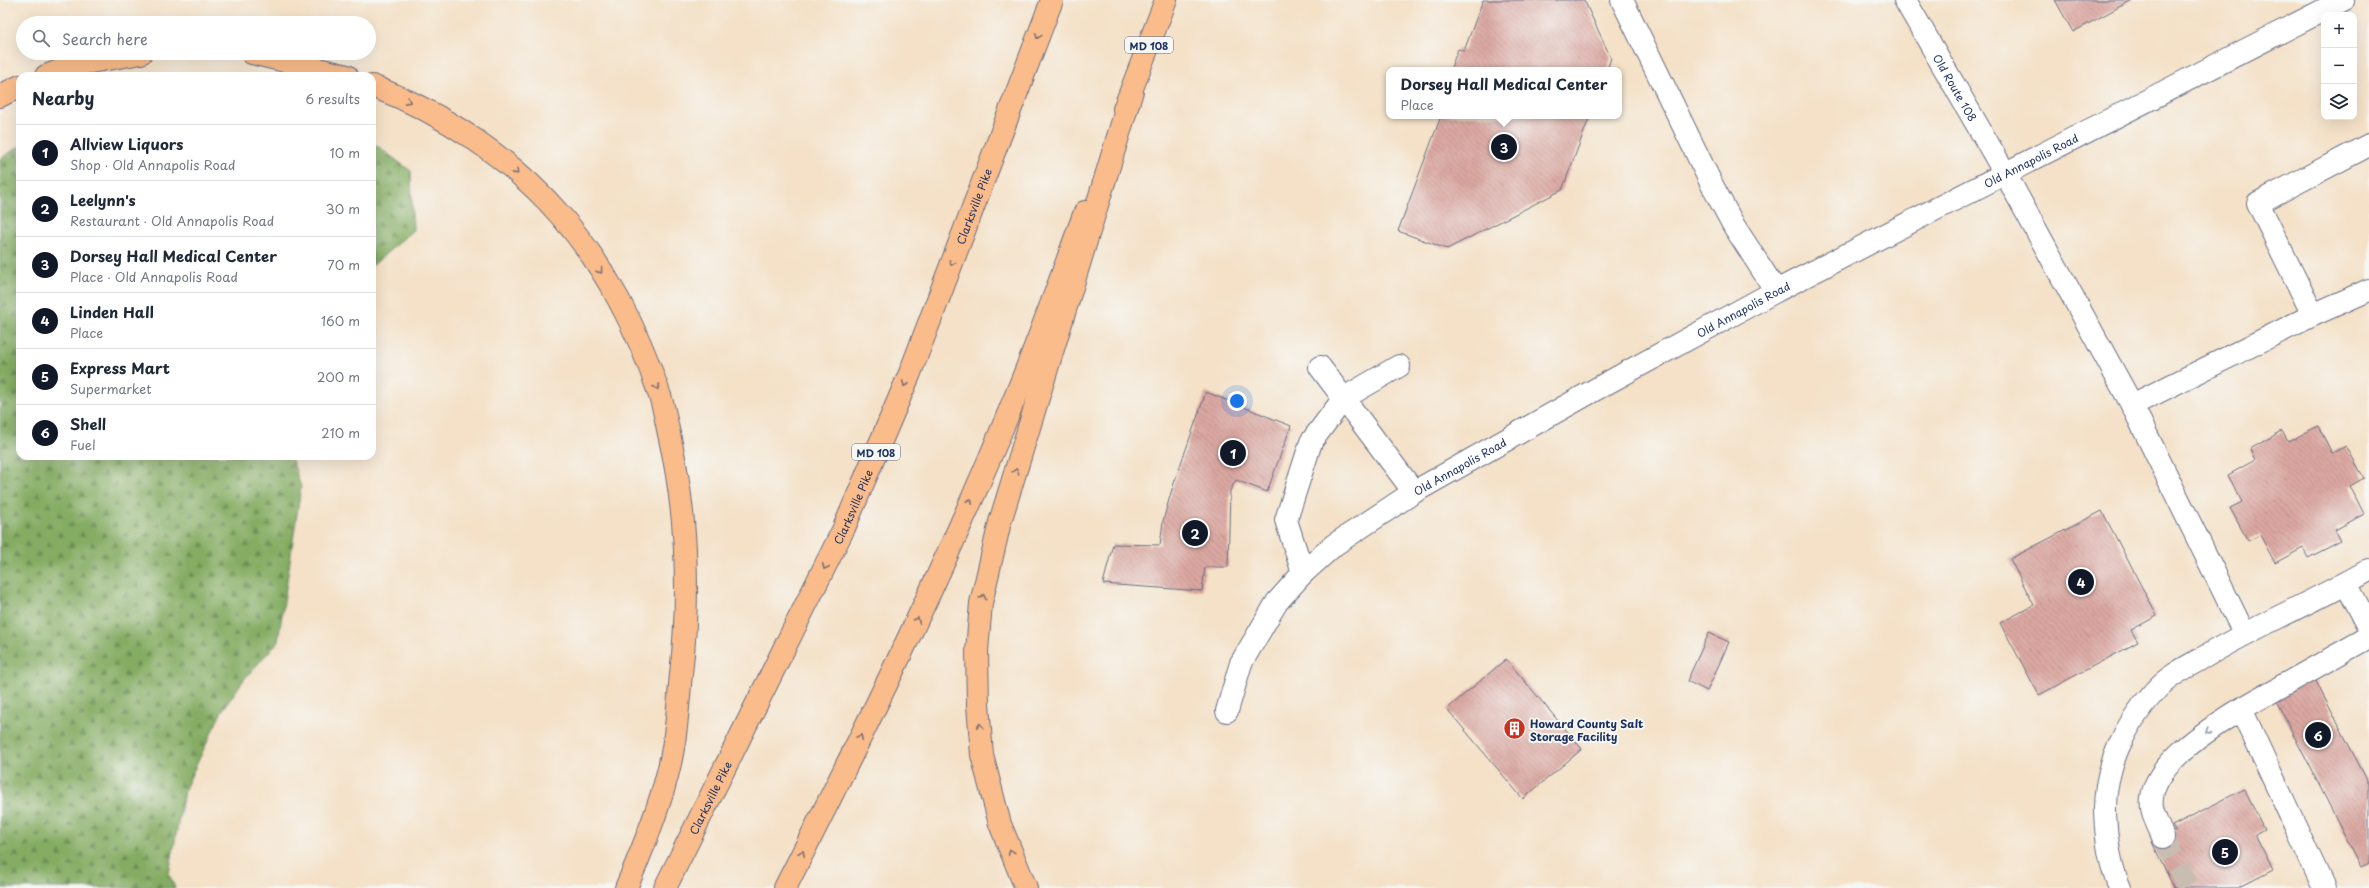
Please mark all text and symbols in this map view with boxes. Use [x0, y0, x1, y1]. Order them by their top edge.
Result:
map controls [2321, 12, 2357, 120]
button: + [2321, 12, 2357, 48]
search box [16, 16, 376, 60]
icon: search [30, 27, 52, 49]
text: Search here [62, 27, 148, 50]
one-way arrow [1035, 33, 1043, 40]
road number: MD 108 [1125, 37, 1173, 53]
button: − [2321, 48, 2357, 84]
street label: Old Route 108 [1929, 51, 1982, 124]
popup [1386, 67, 1622, 119]
text: Dorsey Hall Medical Center [1401, 72, 1607, 95]
button: layers [2321, 84, 2357, 120]
text: Nearby [32, 85, 94, 111]
text: 6 results [305, 89, 360, 108]
text: Place [1401, 95, 1434, 114]
one-way arrow [404, 97, 411, 104]
street label: Old Annapolis Road [1981, 129, 2081, 192]
text: Allview Liquors [70, 132, 183, 155]
pin: 3 [1491, 132, 1517, 162]
text: 1 [42, 143, 48, 162]
text: 10 m [330, 143, 360, 162]
text: Shop · Old Annapolis Road [70, 155, 235, 174]
street label: Clarksville Pike [951, 166, 996, 247]
one-way arrow [511, 167, 519, 175]
text: Leelynn's [70, 188, 136, 211]
text: 2 [40, 199, 50, 218]
text: 30 m [326, 199, 360, 218]
text: Restaurant · Old Annapolis Road [70, 211, 274, 230]
text: Dorsey Hall Medical Center [70, 244, 277, 267]
text: 3 [41, 255, 49, 274]
text: 70 m [327, 255, 360, 274]
one-way arrow [948, 259, 956, 266]
one-way arrow [595, 266, 602, 273]
text: Place · Old Annapolis Road [70, 267, 238, 286]
street label: Old Annapolis Road [1693, 277, 1793, 341]
text: Linden Hall [70, 300, 154, 323]
text: 4 [41, 311, 49, 330]
text: 160 m [321, 311, 360, 330]
text: Place [70, 323, 103, 342]
text: Express Mart [70, 356, 170, 379]
text: 5 [41, 367, 49, 386]
text: 200 m [317, 367, 360, 386]
text: Supermarket [70, 379, 152, 398]
one-way arrow [902, 379, 910, 387]
one-way arrow [652, 384, 660, 391]
your location [1227, 391, 1247, 411]
text: Shell [70, 412, 106, 435]
text: 6 [40, 423, 50, 442]
text: 210 m [321, 423, 360, 442]
street label: Old Annapolis Road [1410, 433, 1509, 499]
text: Fuel [70, 435, 96, 454]
pin: 1 [1220, 438, 1246, 468]
road number: MD 108 [852, 444, 900, 460]
street label: Clarksville Pike [829, 467, 877, 547]
one-way arrow [1011, 468, 1020, 475]
one-way arrow [966, 498, 974, 505]
pin: 2 [1182, 518, 1208, 548]
one-way arrow [822, 563, 830, 570]
pin: 4 [2068, 567, 2094, 597]
one-way arrow [978, 594, 986, 600]
one-way arrow [912, 616, 920, 624]
place label: Howard County Salt Storage Facility [1530, 715, 1643, 745]
building icon: Howard County Salt Storage Facility [1502, 716, 1528, 742]
pin: 6 [2305, 720, 2331, 750]
one-way arrow [975, 723, 984, 729]
one-way arrow [2205, 726, 2212, 733]
one-way arrow [855, 734, 863, 741]
street label: Clarksville Pike [685, 758, 735, 837]
pin: 5 [2212, 837, 2238, 867]
one-way arrow [1007, 848, 1015, 855]
one-way arrow [797, 850, 805, 857]

